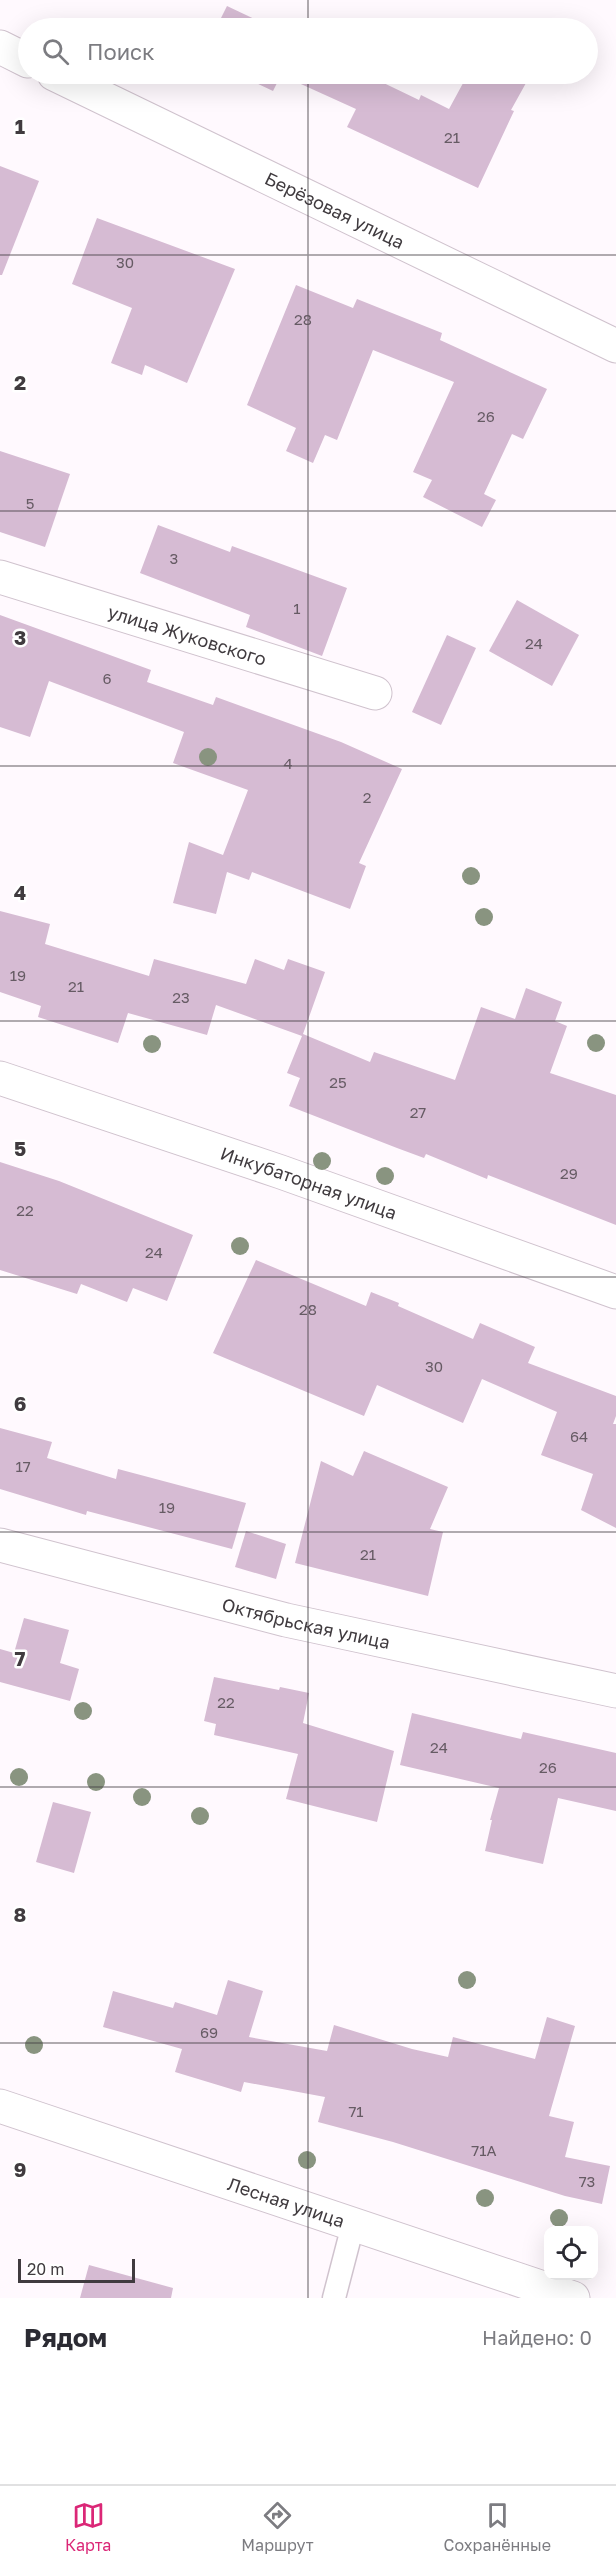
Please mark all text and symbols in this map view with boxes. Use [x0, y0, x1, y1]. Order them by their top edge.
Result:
search box [18, 18, 598, 84]
icon: search [39, 35, 72, 68]
text: Поиск [87, 38, 155, 65]
text: 1 [15, 114, 25, 138]
house number: 21 [444, 128, 460, 146]
street label: Берёзовая улица [262, 167, 408, 253]
house number: 30 [116, 253, 134, 271]
house number: 28 [294, 310, 312, 328]
text: 2 [14, 370, 26, 394]
house number: 26 [477, 407, 495, 425]
house number: 5 [26, 494, 34, 512]
house number: 3 [170, 549, 178, 567]
house number: 1 [293, 599, 301, 617]
street label: улица Жуковского [105, 600, 269, 670]
text: 3 [14, 625, 26, 649]
house number: 24 [525, 634, 543, 652]
house number: 6 [102, 669, 112, 687]
house number: 4 [283, 754, 293, 772]
house number: 2 [363, 788, 371, 806]
text: 4 [14, 880, 26, 904]
house number: 19 [10, 966, 26, 984]
house number: 21 [68, 977, 84, 995]
house number: 23 [172, 988, 190, 1006]
house number: 25 [329, 1073, 347, 1091]
house number: 27 [410, 1103, 426, 1121]
text: 5 [14, 1136, 26, 1160]
street label: Инкубаторная улица [218, 1142, 400, 1224]
house number: 29 [560, 1164, 578, 1182]
house number: 22 [16, 1201, 34, 1219]
house number: 24 [145, 1243, 163, 1261]
house number: 28 [299, 1300, 317, 1318]
house number: 30 [425, 1357, 443, 1375]
text: 6 [14, 1391, 26, 1415]
house number: 64 [570, 1427, 588, 1445]
house number: 17 [15, 1457, 31, 1475]
house number: 19 [159, 1498, 175, 1516]
house number: 21 [360, 1545, 376, 1563]
street label: Октябрьская улица [220, 1593, 392, 1653]
text: 7 [15, 1646, 26, 1670]
house number: 22 [217, 1693, 235, 1711]
house number: 24 [430, 1738, 448, 1756]
house number: 26 [539, 1758, 557, 1776]
text: 8 [14, 1902, 26, 1926]
house number: 69 [200, 2023, 218, 2041]
house number: 71 [348, 2102, 364, 2120]
house number: 71А [471, 2141, 497, 2159]
text: 9 [14, 2157, 26, 2181]
street label: Лесная улица [225, 2172, 348, 2232]
house number: 73 [579, 2172, 595, 2190]
map controls [544, 2226, 598, 2280]
button: locate [544, 2226, 598, 2280]
scale bar [18, 2256, 135, 2284]
text: 20 m [27, 2259, 64, 2279]
text: Рядом [24, 2322, 107, 2353]
text: Найдено: 0 [482, 2325, 592, 2349]
tab: Карта [65, 2499, 111, 2555]
tab: Маршрут [241, 2499, 314, 2555]
tab: Сохранённые [444, 2499, 551, 2555]

